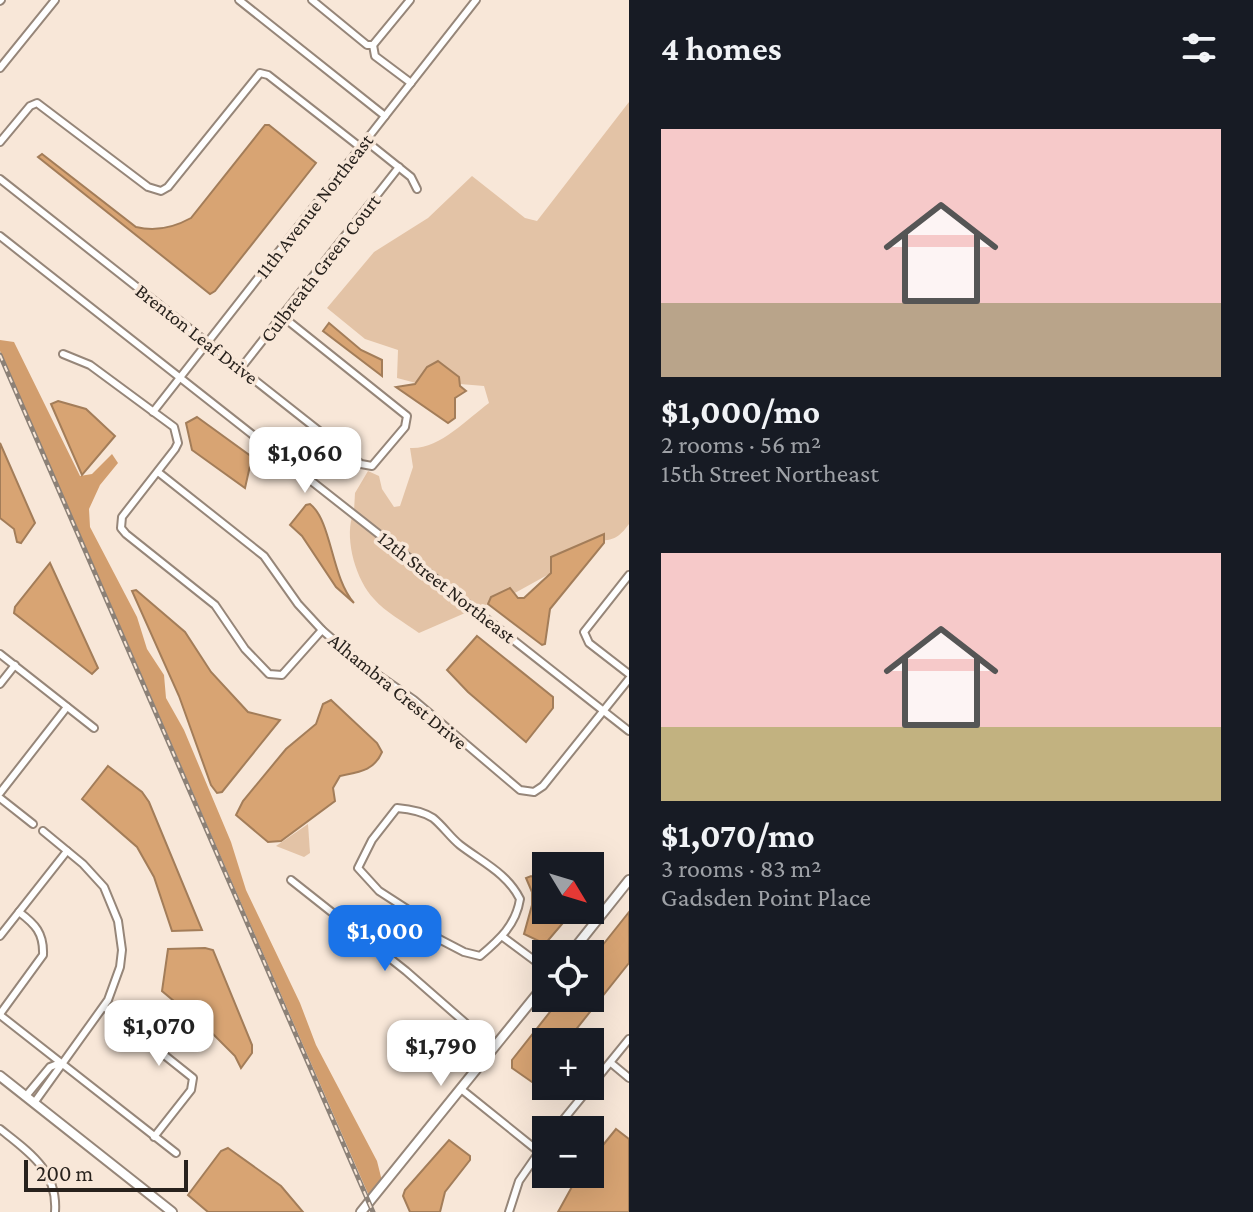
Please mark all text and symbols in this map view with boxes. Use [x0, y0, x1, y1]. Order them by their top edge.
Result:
icon: filters [1177, 26, 1221, 70]
text: 4 homes [661, 30, 782, 67]
street label: 11th Avenue Northeast [251, 129, 377, 283]
icon: home [869, 181, 1013, 325]
street label: Culbreath Green Court [256, 190, 385, 346]
street label: Brenton Leaf Drive [131, 279, 263, 389]
text: $1,000/mo [661, 393, 820, 430]
pin: $1,060 [240, 427, 370, 495]
text: 2 rooms · 56 m² [661, 430, 821, 459]
text: $1,060 [267, 438, 343, 467]
text: 15th Street Northeast [661, 459, 879, 488]
street label: 12th Street Northeast [374, 527, 520, 648]
icon: home [869, 605, 1013, 749]
street label: Alhambra Crest Drive [324, 628, 472, 754]
text: $1,070/mo [661, 817, 815, 854]
north arrow [532, 852, 604, 924]
map controls [532, 852, 604, 1188]
text: 3 rooms · 83 m² [661, 854, 822, 883]
text: Gadsden Point Place [661, 883, 871, 912]
pin: $1,000 [320, 905, 450, 973]
text: $1,000 [346, 916, 424, 945]
button: locate [532, 940, 604, 1012]
pin: $1,070 [94, 1000, 224, 1068]
text: $1,070 [123, 1011, 195, 1040]
pin: $1,790 [376, 1020, 506, 1088]
button: + [532, 1028, 604, 1100]
text: $1,790 [405, 1031, 477, 1060]
button: − [532, 1116, 604, 1188]
scale bar [24, 1156, 188, 1192]
text: 200 m [36, 1161, 93, 1186]

